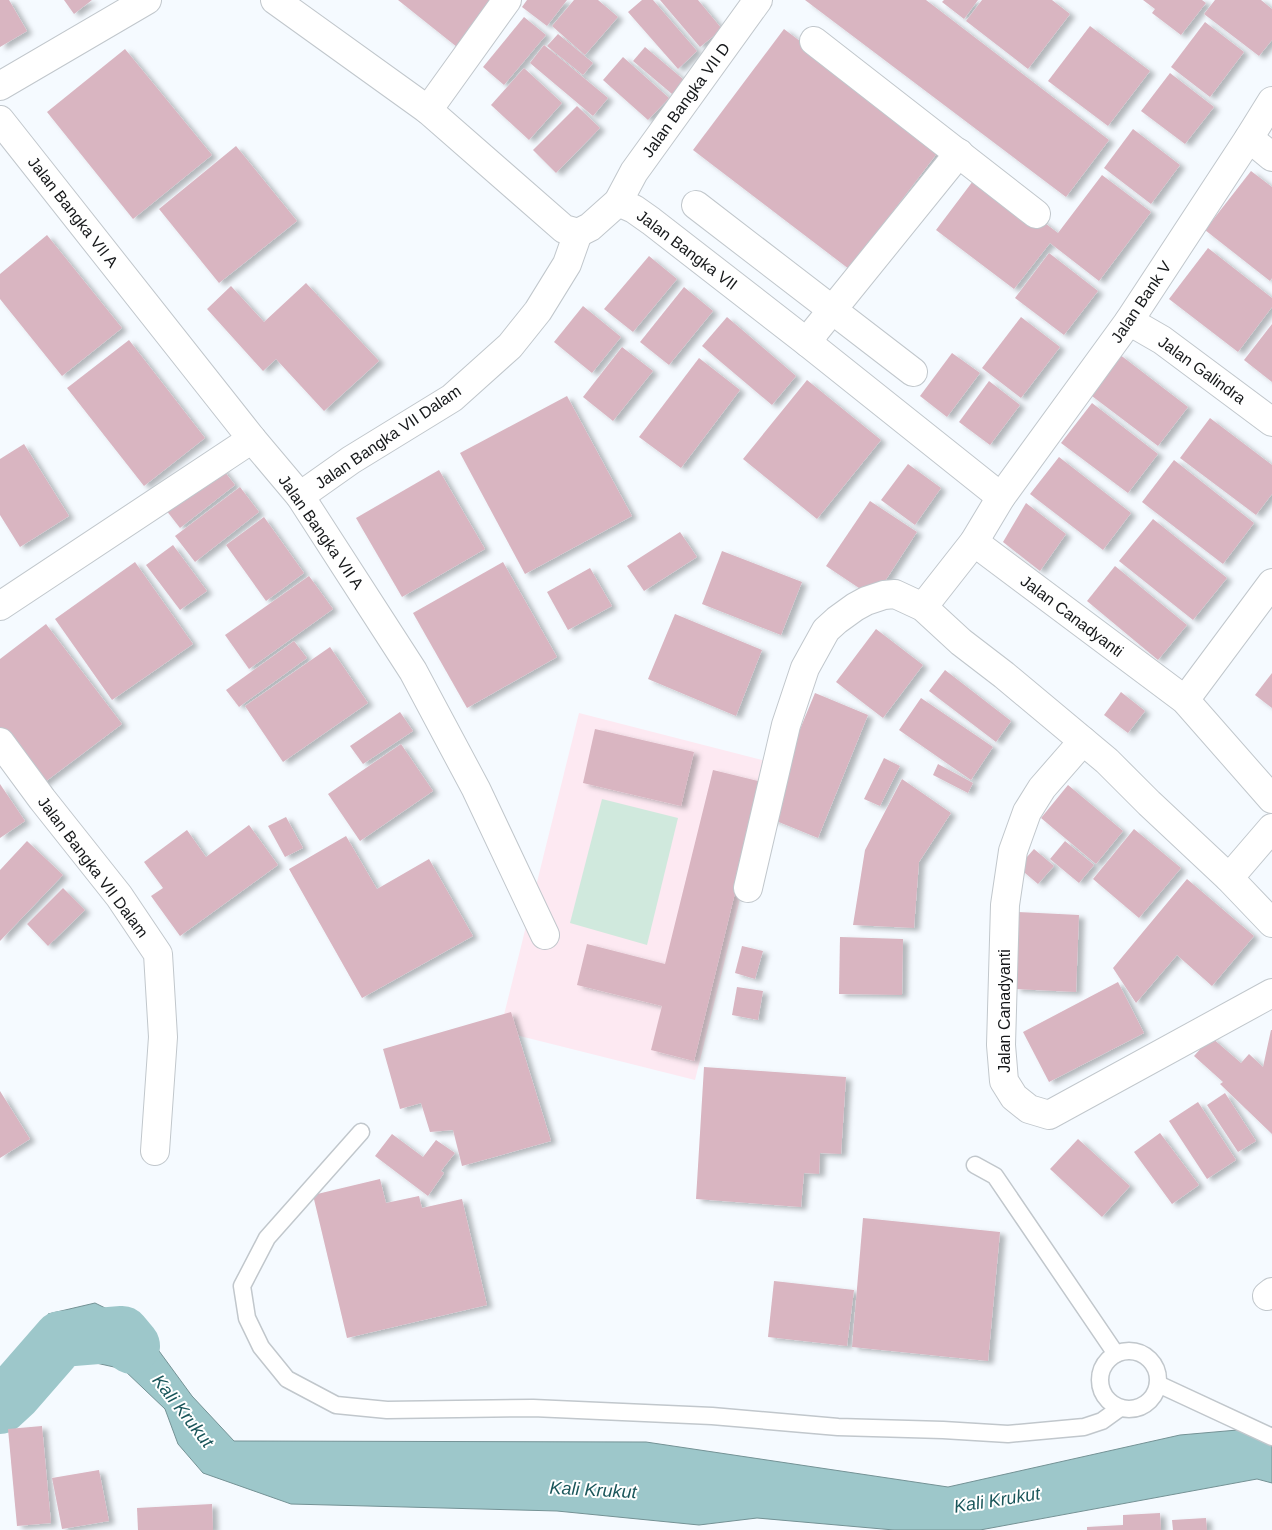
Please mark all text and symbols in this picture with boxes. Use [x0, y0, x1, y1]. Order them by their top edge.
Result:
street label: Jalan Bangka VII D [639, 40, 733, 160]
street label: Jalan Bangka VII A [25, 153, 122, 271]
street label: Jalan Bangka VII [634, 207, 740, 293]
street label: Jalan Bank V [1108, 258, 1175, 346]
street label: Jalan Galindra [1155, 333, 1249, 407]
street label: Jalan Bangka VII Dalam [312, 382, 464, 492]
street label: Jalan Bangka VII A [275, 472, 367, 593]
street label: Jalan Canadyanti [1018, 572, 1126, 660]
street label: Jalan Bangka VII Dalam [35, 793, 151, 941]
street label: Jalan Canadyanti [996, 949, 1013, 1073]
water label: Kali Krukut [148, 1371, 218, 1452]
water label: Kali Krukut [549, 1478, 638, 1502]
water label: Kali Krukut [952, 1483, 1043, 1517]

